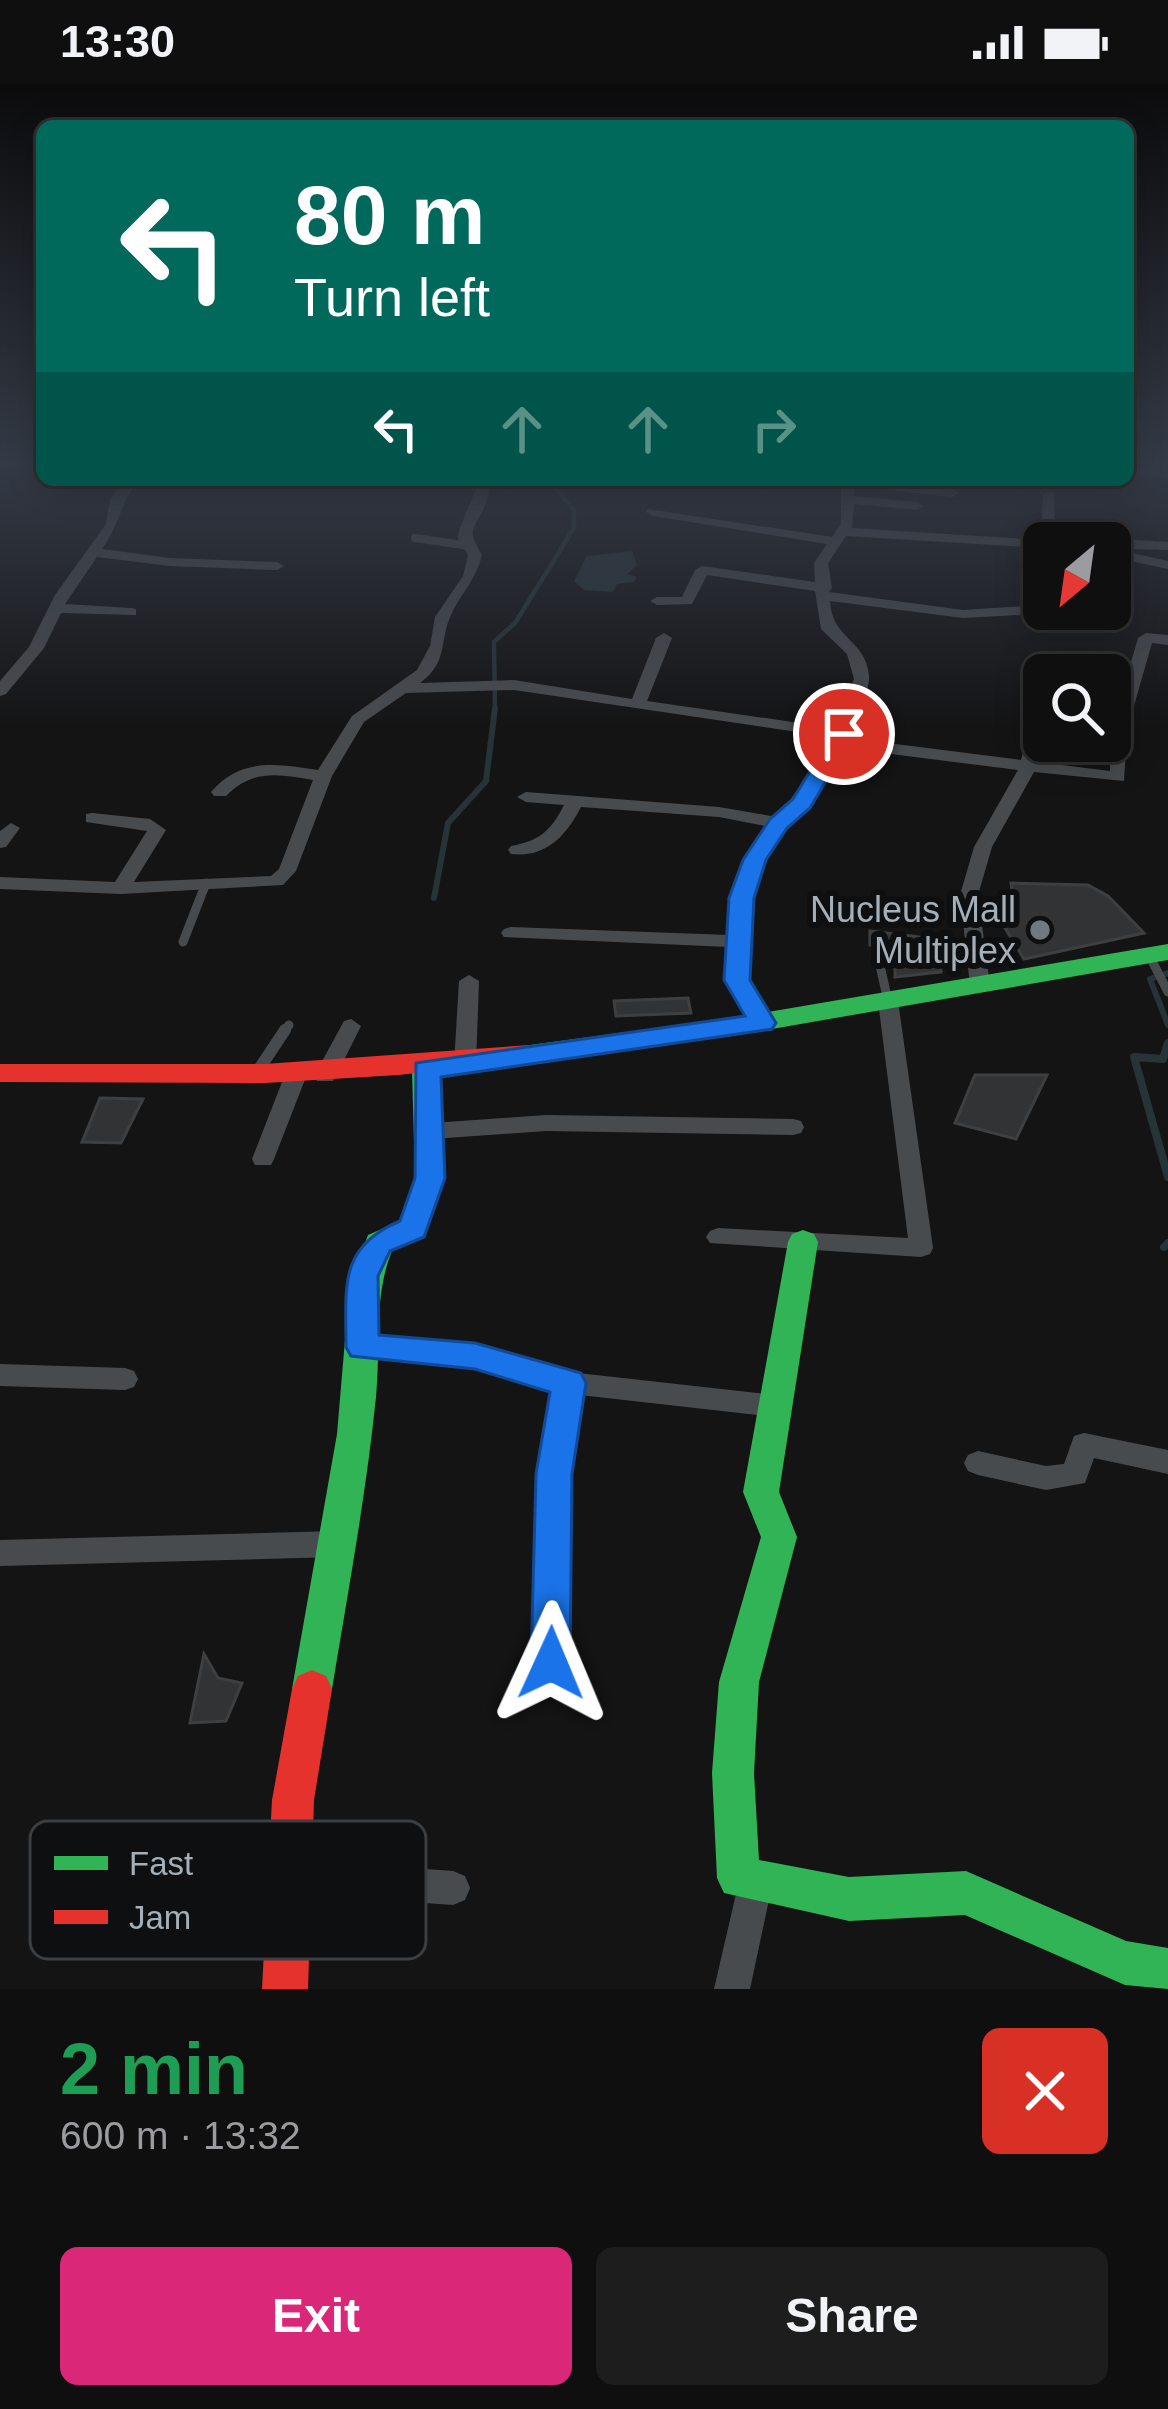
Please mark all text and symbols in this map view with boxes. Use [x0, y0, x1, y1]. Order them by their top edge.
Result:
text: 13:30 [60, 16, 175, 67]
icon: left [96, 168, 252, 324]
text: 80 m [294, 168, 485, 262]
text: Turn left [294, 267, 490, 327]
icon: left [363, 396, 429, 462]
icon: ahead [489, 396, 555, 462]
icon: ahead [615, 396, 681, 462]
icon: right [741, 396, 807, 462]
north arrow [1023, 522, 1131, 630]
map controls [1023, 522, 1131, 762]
button: search [1023, 654, 1131, 762]
pin [793, 683, 895, 785]
icon: arrive [811, 701, 877, 767]
place label: Nucleus Mall Multiplex [810, 889, 1016, 971]
marker: Nucleus Mall Multiplex [1027, 917, 1053, 943]
position arrow [488, 1600, 614, 1726]
legend [30, 1821, 426, 1959]
text: Fast [129, 1845, 193, 1882]
text: Jam [129, 1899, 191, 1936]
button: close [982, 2028, 1108, 2154]
text: 2 min [60, 2029, 248, 2109]
text: 600 m · 13:32 [60, 2114, 301, 2157]
button: Exit [60, 2247, 572, 2385]
button: Share [596, 2247, 1108, 2385]

